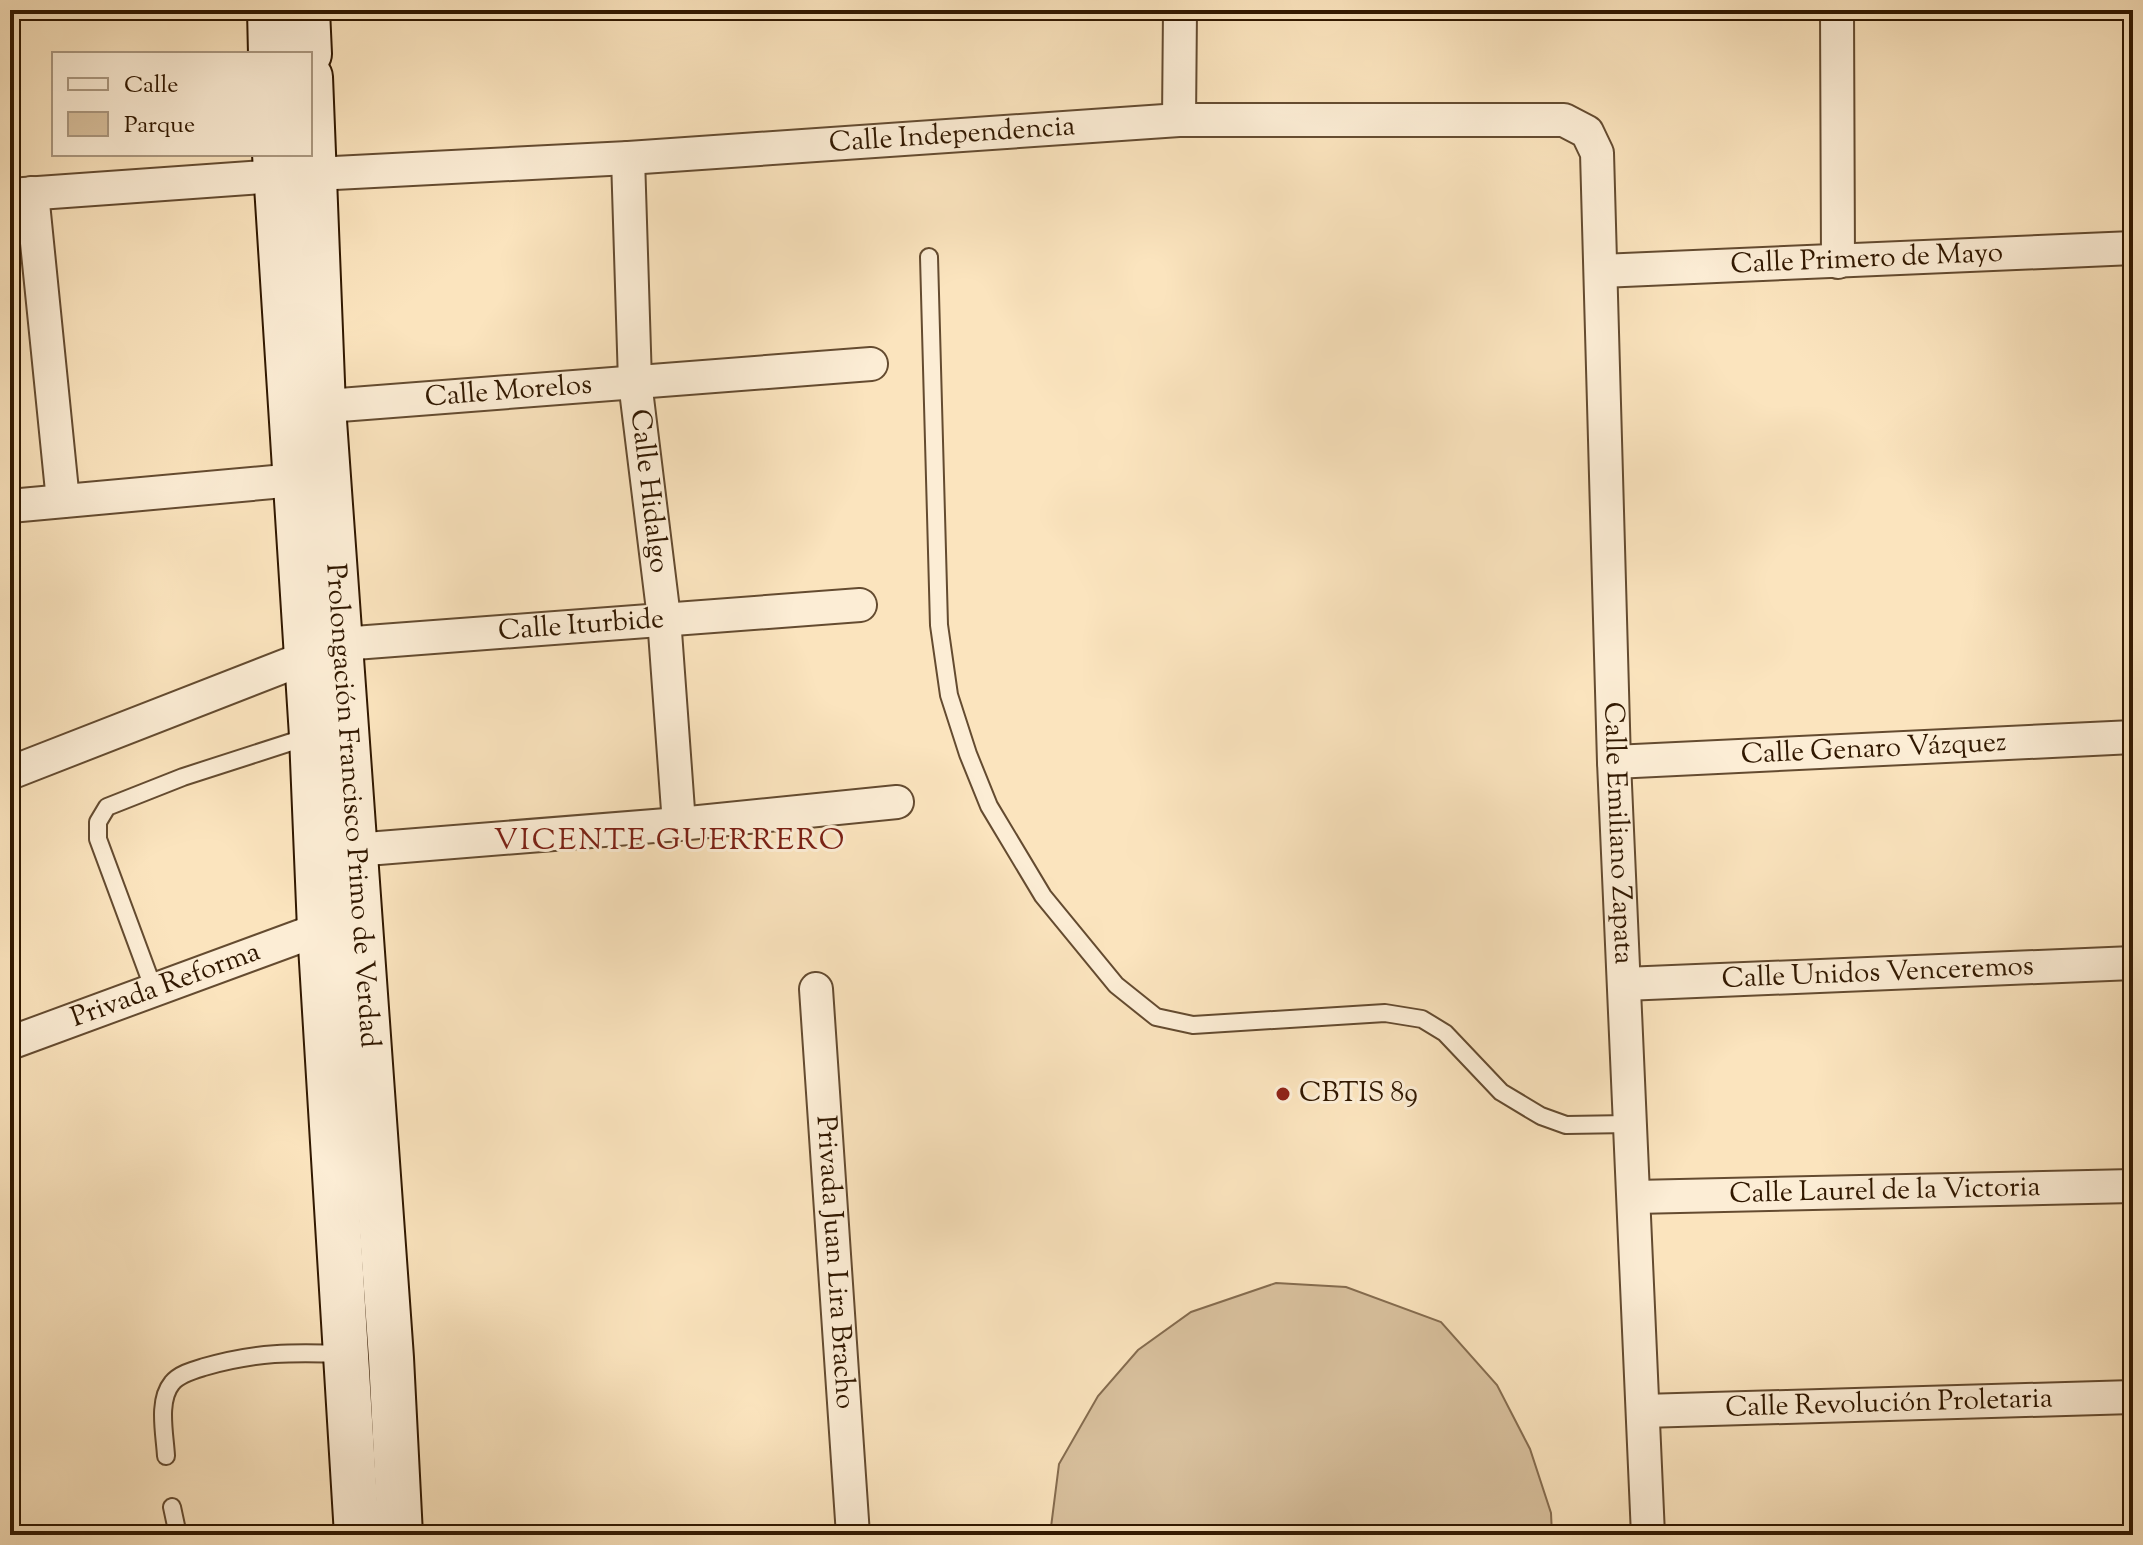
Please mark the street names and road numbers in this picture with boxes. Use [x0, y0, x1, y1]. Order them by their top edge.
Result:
street label: Calle Independencia [828, 107, 1077, 164]
street label: Calle Primero de Mayo [1730, 234, 2004, 285]
street label: Calle Morelos [423, 366, 593, 418]
street label: Calle Hidalgo [619, 407, 678, 575]
street label: Prolongación Francisco Primo de Verdad [314, 562, 389, 1049]
street label: Calle Iturbide [497, 600, 666, 652]
street label: Calle Emiliano Zapata [1592, 701, 1643, 965]
street label: Calle Genaro Vázquez [1740, 723, 2008, 776]
street label: Privada Reforma [65, 933, 266, 1039]
street label: Calle Unidos Venceremos [1721, 947, 2035, 1000]
street label: Privada Juan Lira Bracho [805, 1114, 864, 1410]
street label: Calle Laurel de la Victoria [1729, 1168, 2041, 1215]
street label: Calle Revolución Proletaria [1725, 1379, 2053, 1429]

